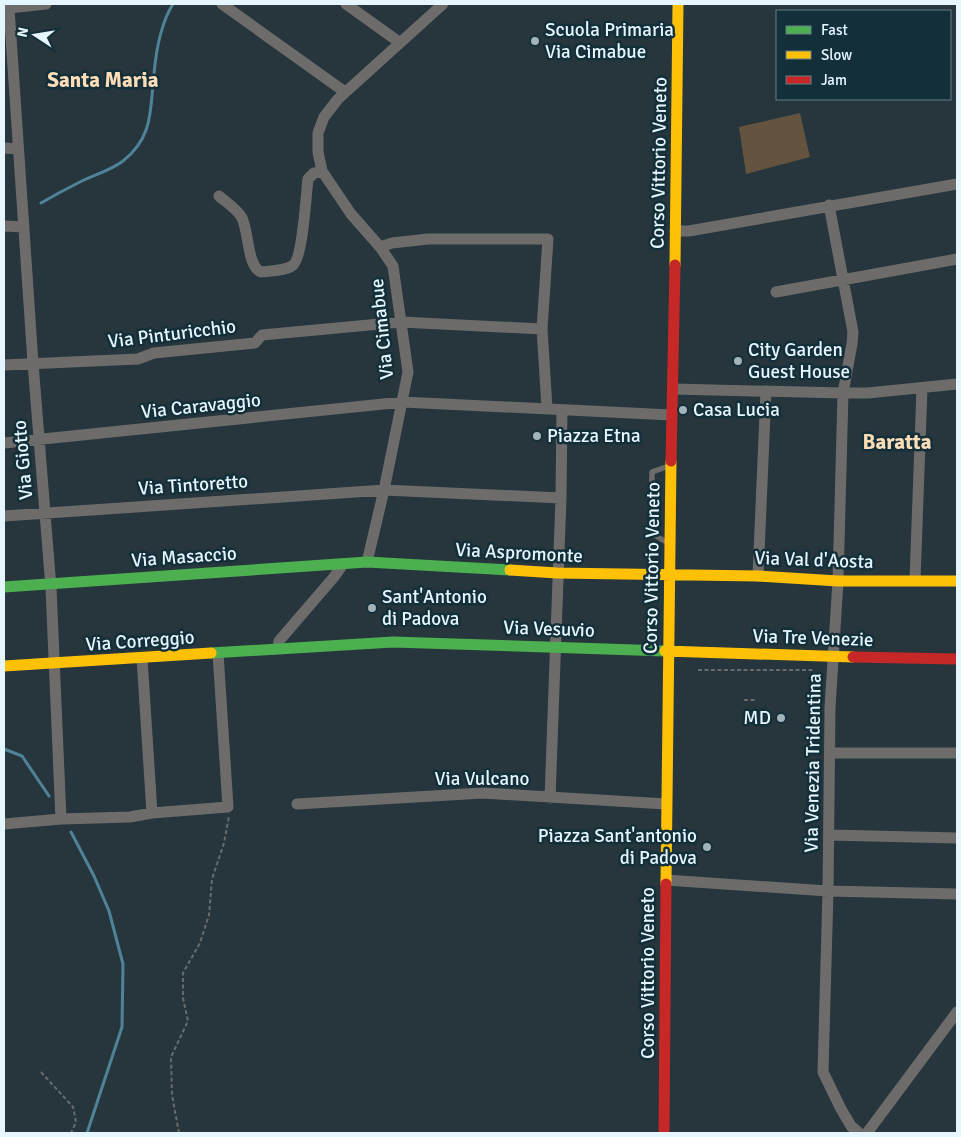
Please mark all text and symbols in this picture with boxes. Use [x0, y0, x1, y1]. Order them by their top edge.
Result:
north arrow [10, 10, 60, 60]
legend [776, 10, 951, 100]
place label: Scuola Primaria Via Cimabue [545, 18, 674, 64]
text: Fast [821, 21, 848, 39]
text: N [13, 26, 32, 39]
marker: Scuola Primaria Via Cimabue [529, 35, 541, 47]
text: Slow [821, 46, 852, 64]
district label: Santa Maria [47, 67, 159, 93]
text: Jam [821, 71, 847, 89]
street label: Corso Vittorio Veneto [646, 77, 672, 249]
street label: Via Cimabue [365, 277, 399, 381]
street label: Via Pinturicchio [107, 314, 238, 354]
place label: City Garden Guest House [748, 338, 850, 384]
marker: City Garden Guest House [732, 355, 744, 367]
street label: Via Caravaggio [140, 388, 262, 424]
place label: Casa Lucia [693, 398, 780, 422]
marker: Casa Lucia [677, 404, 689, 416]
street label: Via Giotto [8, 419, 38, 501]
place label: Piazza Etna [547, 424, 641, 448]
district label: Baratta [863, 429, 932, 455]
marker: Piazza Etna [531, 430, 543, 442]
street label: Via Tintoretto [137, 469, 249, 501]
street label: Corso Vittorio Veneto [639, 482, 665, 654]
street label: Via Aspromonte [455, 538, 583, 568]
street label: Via Masaccio [130, 541, 238, 573]
street label: Via Val d'Aosta [754, 546, 874, 574]
place label: Sant'Antonio di Padova [382, 585, 487, 631]
marker: Sant'Antonio di Padova [366, 602, 378, 614]
street label: Via Vesuvio [503, 615, 595, 643]
street label: Via Tre Venezie [752, 624, 874, 652]
street label: Via Correggio [85, 625, 195, 657]
street label: Via Venezia Tridentina [799, 673, 827, 853]
place label: MD [743, 706, 771, 730]
marker: MD [775, 712, 787, 724]
street label: Via Vulcano [435, 767, 530, 791]
place label: Piazza Sant'antonio di Padova [538, 824, 697, 870]
marker: Piazza Sant'antonio di Padova [701, 841, 713, 853]
street label: Corso Vittorio Veneto [636, 887, 660, 1059]

